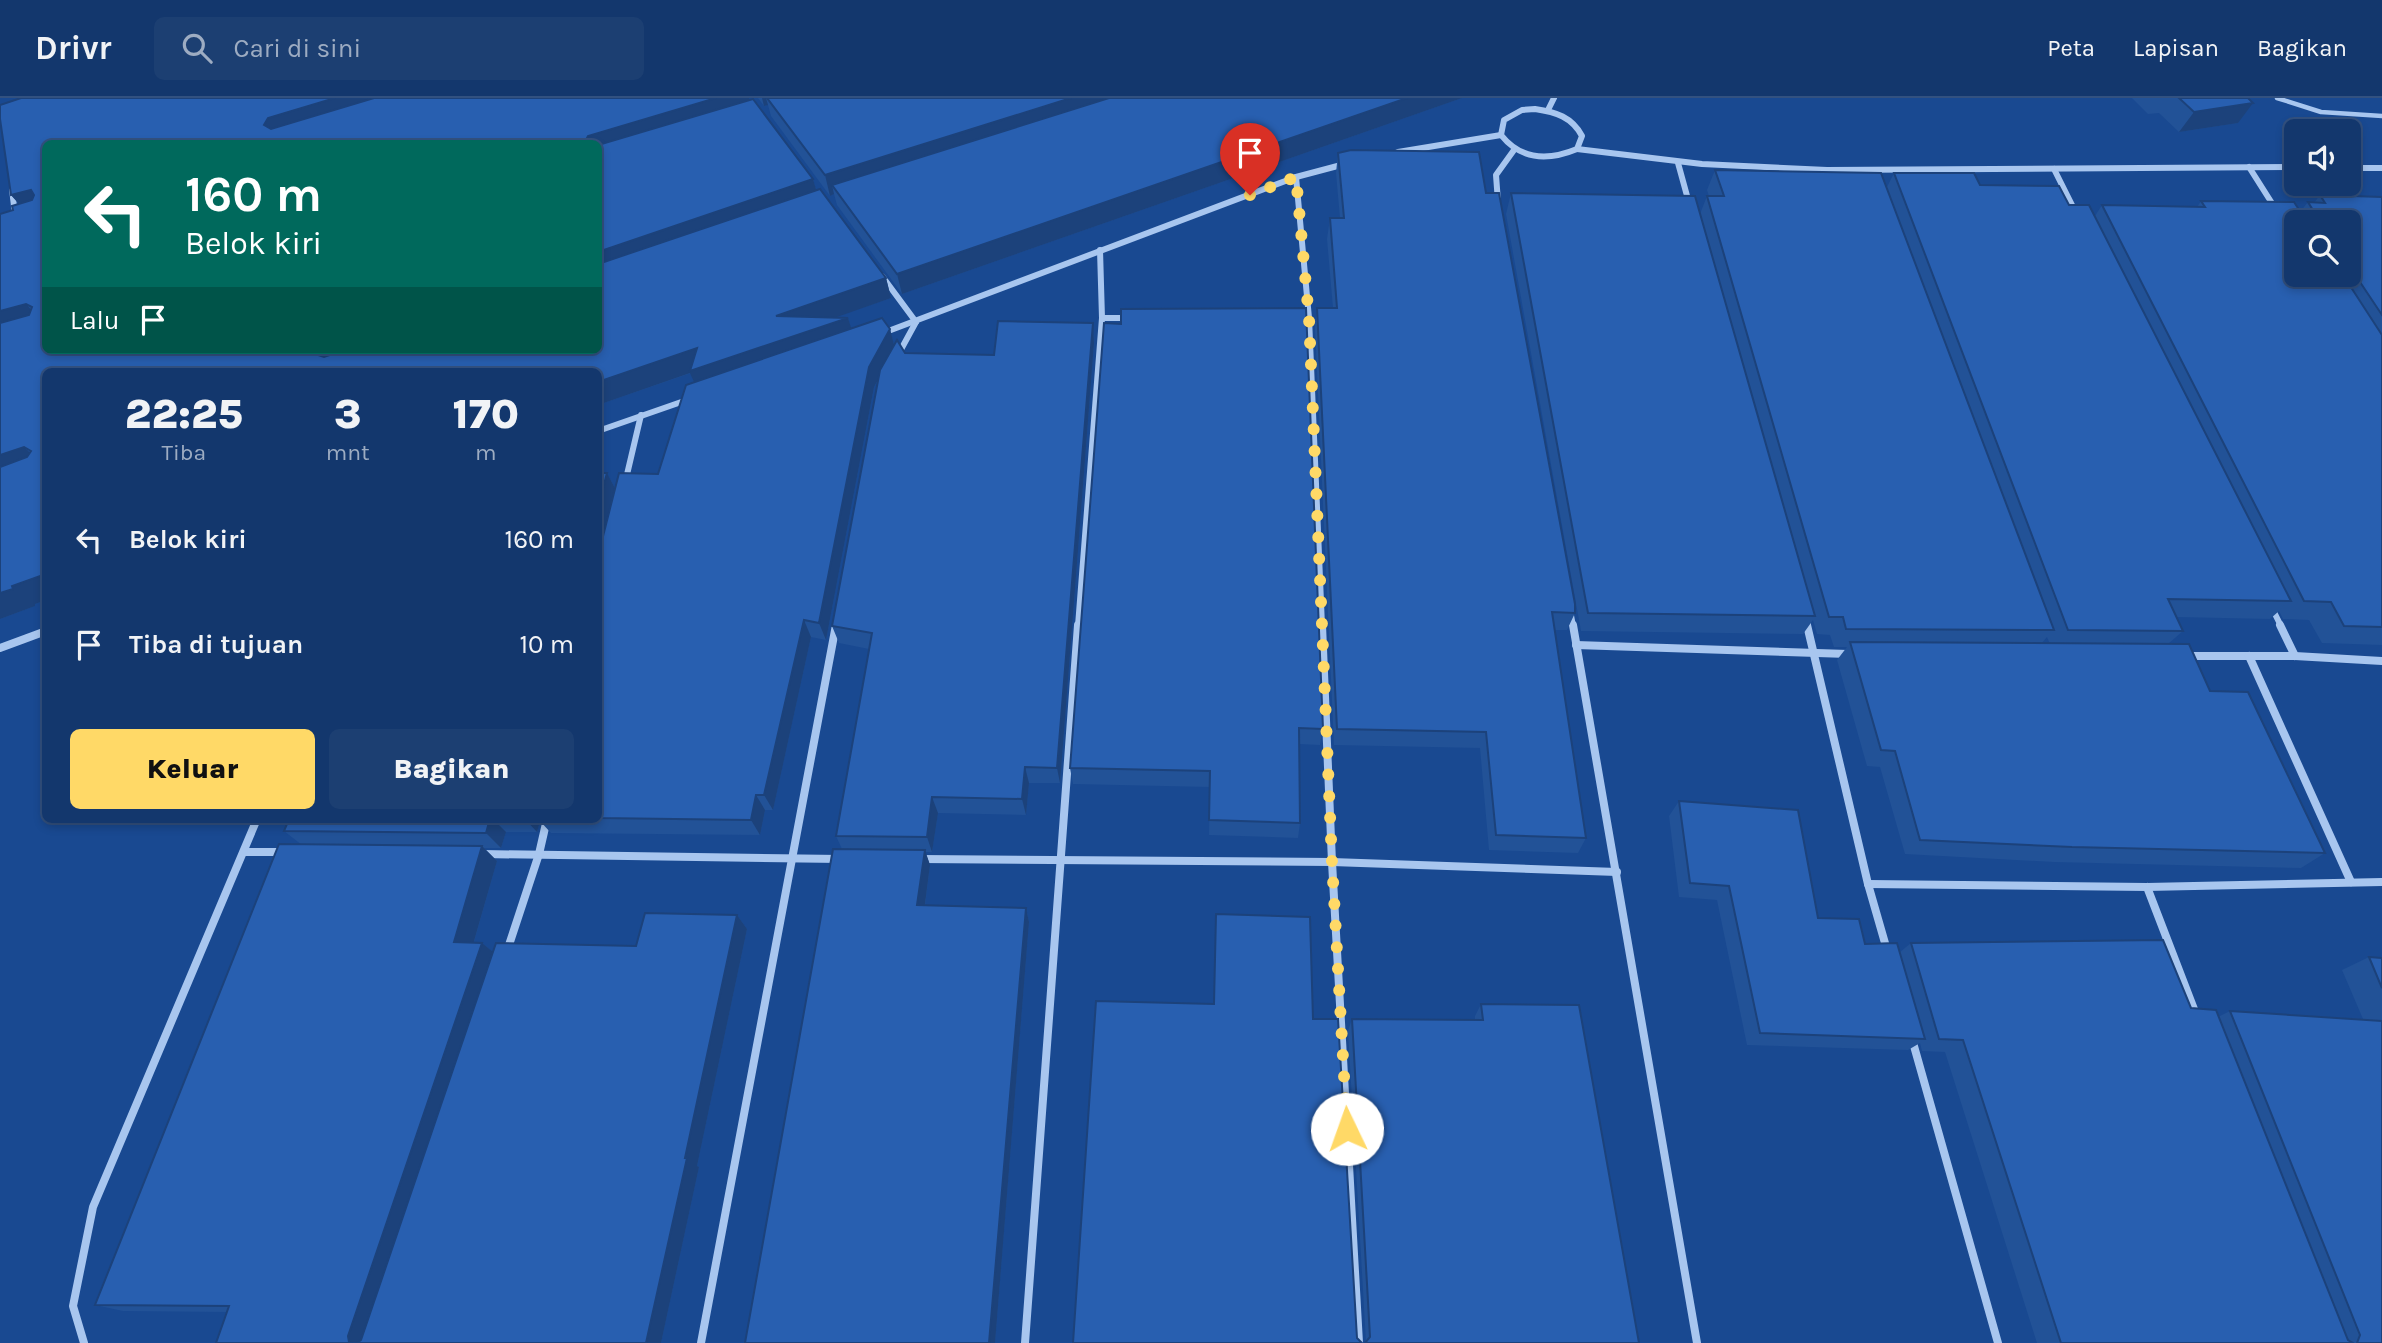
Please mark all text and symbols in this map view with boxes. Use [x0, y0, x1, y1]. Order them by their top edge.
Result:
search box [154, 17, 644, 80]
text: Drivr [35, 29, 112, 67]
icon: search [178, 29, 216, 67]
text: Cari di sini [234, 33, 361, 64]
text: Peta [2047, 34, 2095, 62]
text: Lapisan [2133, 34, 2219, 62]
text: Bagikan [2257, 34, 2347, 62]
map controls [2284, 119, 2361, 287]
button: sound [2284, 119, 2361, 196]
pin [1220, 123, 1280, 195]
icon: arrive [1231, 134, 1269, 172]
text: 160 m [185, 166, 322, 223]
icon: left [70, 168, 161, 259]
button: search [2284, 210, 2361, 287]
text: Belok kiri [185, 225, 322, 262]
icon: arrive [134, 301, 172, 339]
text: Lalu [70, 305, 120, 336]
text: 22:25 [125, 389, 243, 439]
text: 3 [334, 389, 361, 439]
text: 170 [453, 389, 519, 439]
text: Tiba [161, 439, 206, 466]
text: mnt [326, 439, 370, 466]
text: m [475, 439, 497, 466]
icon: left [70, 521, 108, 559]
text: Belok kiri [129, 524, 247, 555]
text: 160 m [505, 524, 574, 555]
icon: arrive [70, 626, 108, 664]
text: Tiba di tujuan [129, 629, 303, 660]
text: 10 m [519, 629, 574, 660]
button: Keluar [70, 729, 315, 809]
button: Bagikan [329, 729, 574, 809]
position arrow [1310, 1092, 1384, 1166]

